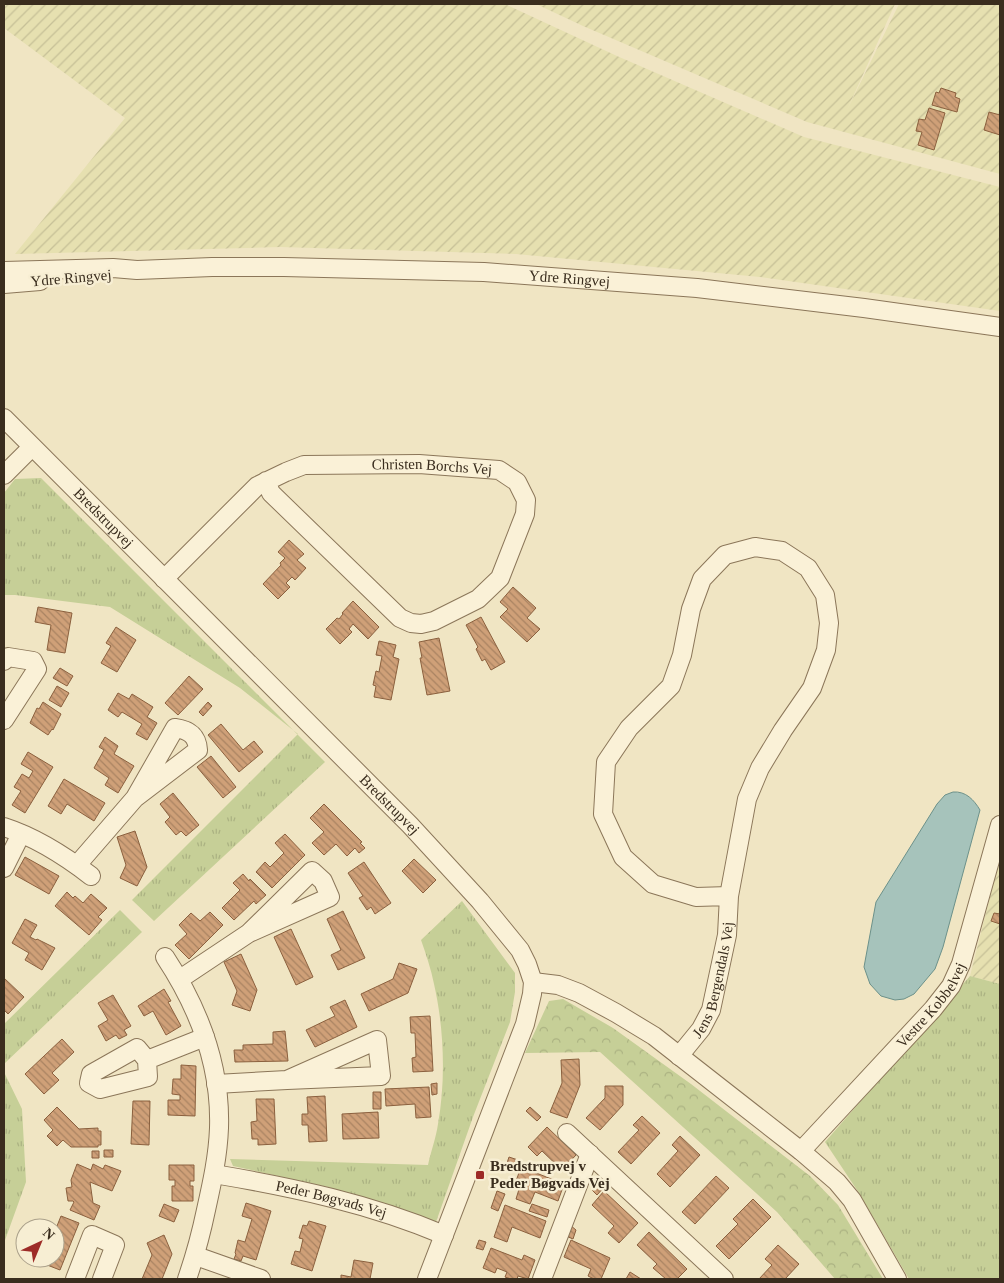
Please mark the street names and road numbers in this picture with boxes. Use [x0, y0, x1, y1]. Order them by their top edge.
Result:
street label: Ydre Ringvej [30, 266, 112, 290]
street label: Ydre Ringvej [528, 267, 611, 289]
street label: Christen Borchs Vej [372, 456, 493, 477]
street label: Bredstrupvej [71, 485, 137, 551]
street label: Bredstrupvej [357, 771, 423, 838]
street label: Jens Bergendals Vej [689, 921, 736, 1041]
street label: Vestre Kobbelvej [893, 960, 969, 1051]
street label: Peder Bøgvads Vej [274, 1178, 389, 1221]

